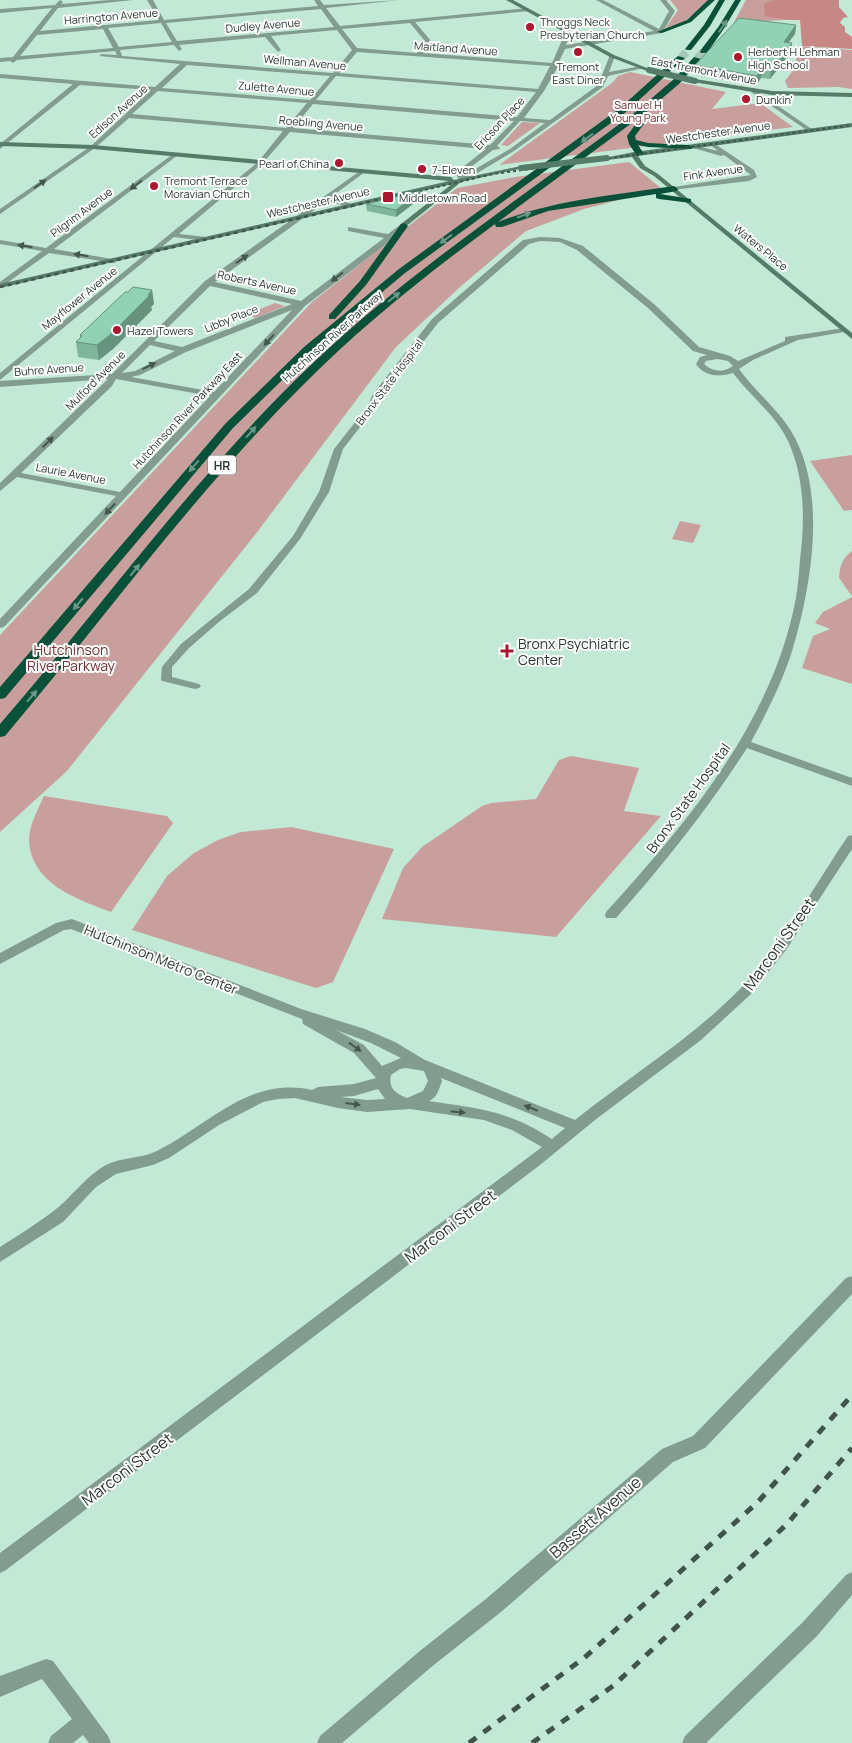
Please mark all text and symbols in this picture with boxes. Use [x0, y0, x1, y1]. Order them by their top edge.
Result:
street label: Harrington Avenue [63, 4, 159, 28]
street label: Dudley Avenue [225, 14, 302, 36]
place label: Throggs Neck Presbyterian Church [540, 14, 645, 42]
one-way arrow [718, 20, 728, 33]
marker: Throggs Neck Presbyterian Church [524, 21, 536, 33]
street label: Maitland Avenue [414, 38, 499, 58]
place label: Herbert H Lehman High School [748, 44, 840, 72]
marker: Tremont East Diner [572, 46, 584, 58]
street label: Wellman Avenue [263, 51, 348, 73]
marker: Herbert H Lehman High School [732, 51, 744, 63]
street label: East Tremont Avenue [650, 52, 759, 88]
place label: Tremont East Diner [552, 59, 604, 87]
street label: Zulette Avenue [237, 77, 315, 99]
street label: Edison Avenue [85, 80, 151, 141]
place label: Dunkin' [756, 92, 793, 107]
street label: Ericson Place [470, 93, 528, 153]
marker: Dunkin' [740, 93, 752, 105]
park label: Samuel H Young Park [610, 97, 666, 125]
street label: Roebling Avenue [278, 112, 364, 134]
street label: Westchester Avenue [665, 117, 772, 147]
one-way arrow [580, 132, 593, 142]
place label: Pearl of China [259, 156, 329, 171]
marker: Pearl of China [333, 157, 345, 169]
street label: Fink Avenue [682, 160, 744, 184]
place label: 7-Eleven [432, 162, 475, 177]
marker: 7-Eleven [416, 163, 428, 175]
place label: Tremont Terrace Moravian Church [164, 173, 250, 201]
one-way arrow [33, 179, 47, 189]
one-way arrow [130, 179, 143, 190]
marker: Tremont Terrace Moravian Church [148, 180, 160, 192]
street label: Pilgrim Avenue [47, 183, 116, 240]
street label: Westchester Avenue [265, 183, 372, 221]
marker: Middletown Road [381, 190, 395, 204]
place label: Middletown Road [399, 190, 487, 205]
one-way arrow [517, 211, 532, 219]
street label: Waters Place [731, 220, 792, 274]
one-way arrow [440, 234, 453, 244]
one-way arrow [16, 242, 32, 250]
one-way arrow [72, 251, 88, 259]
one-way arrow [235, 253, 248, 264]
street label: Mayflower Avenue [38, 263, 120, 333]
street label: Roberts Avenue [216, 266, 298, 298]
one-way arrow [330, 272, 344, 282]
street label: Hutchinson River Parkway [279, 287, 385, 385]
one-way arrow [387, 292, 401, 302]
street label: Libby Place [202, 300, 261, 336]
place label: Hazel Towers [127, 323, 194, 338]
marker: Hazel Towers [111, 324, 123, 336]
one-way arrow [263, 333, 275, 345]
street label: Bronx State Hospital [352, 336, 426, 428]
street label: Mulford Avenue [62, 346, 129, 413]
street label: Hutchinson River Parkway East [129, 348, 245, 472]
street label: Buhre Avenue [14, 359, 85, 379]
one-way arrow [142, 362, 157, 371]
one-way arrow [245, 427, 257, 439]
one-way arrow [42, 436, 54, 448]
road number: HR [208, 456, 236, 474]
street label: Laurie Avenue [35, 459, 108, 487]
one-way arrow [188, 460, 200, 472]
one-way arrow [104, 502, 116, 514]
one-way arrow [130, 564, 141, 577]
one-way arrow [72, 597, 83, 610]
place label: Bronx Psychiatric Center [518, 634, 630, 669]
park label: Hutchinson River Parkway [27, 640, 116, 675]
marker: Bronx Psychiatric Center [500, 644, 514, 658]
one-way arrow [26, 690, 38, 702]
street label: Bronx State Hospital [642, 739, 734, 857]
street label: Marconi Street [738, 893, 820, 995]
street label: Hutchinson Metro Center [81, 919, 241, 999]
one-way arrow [348, 1041, 361, 1052]
one-way arrow [346, 1100, 362, 1108]
one-way arrow [524, 1103, 538, 1111]
one-way arrow [450, 1108, 466, 1116]
street label: Marconi Street [400, 1184, 500, 1268]
street label: Marconi Street [77, 1427, 177, 1511]
street label: Bassett Avenue [545, 1471, 645, 1563]

